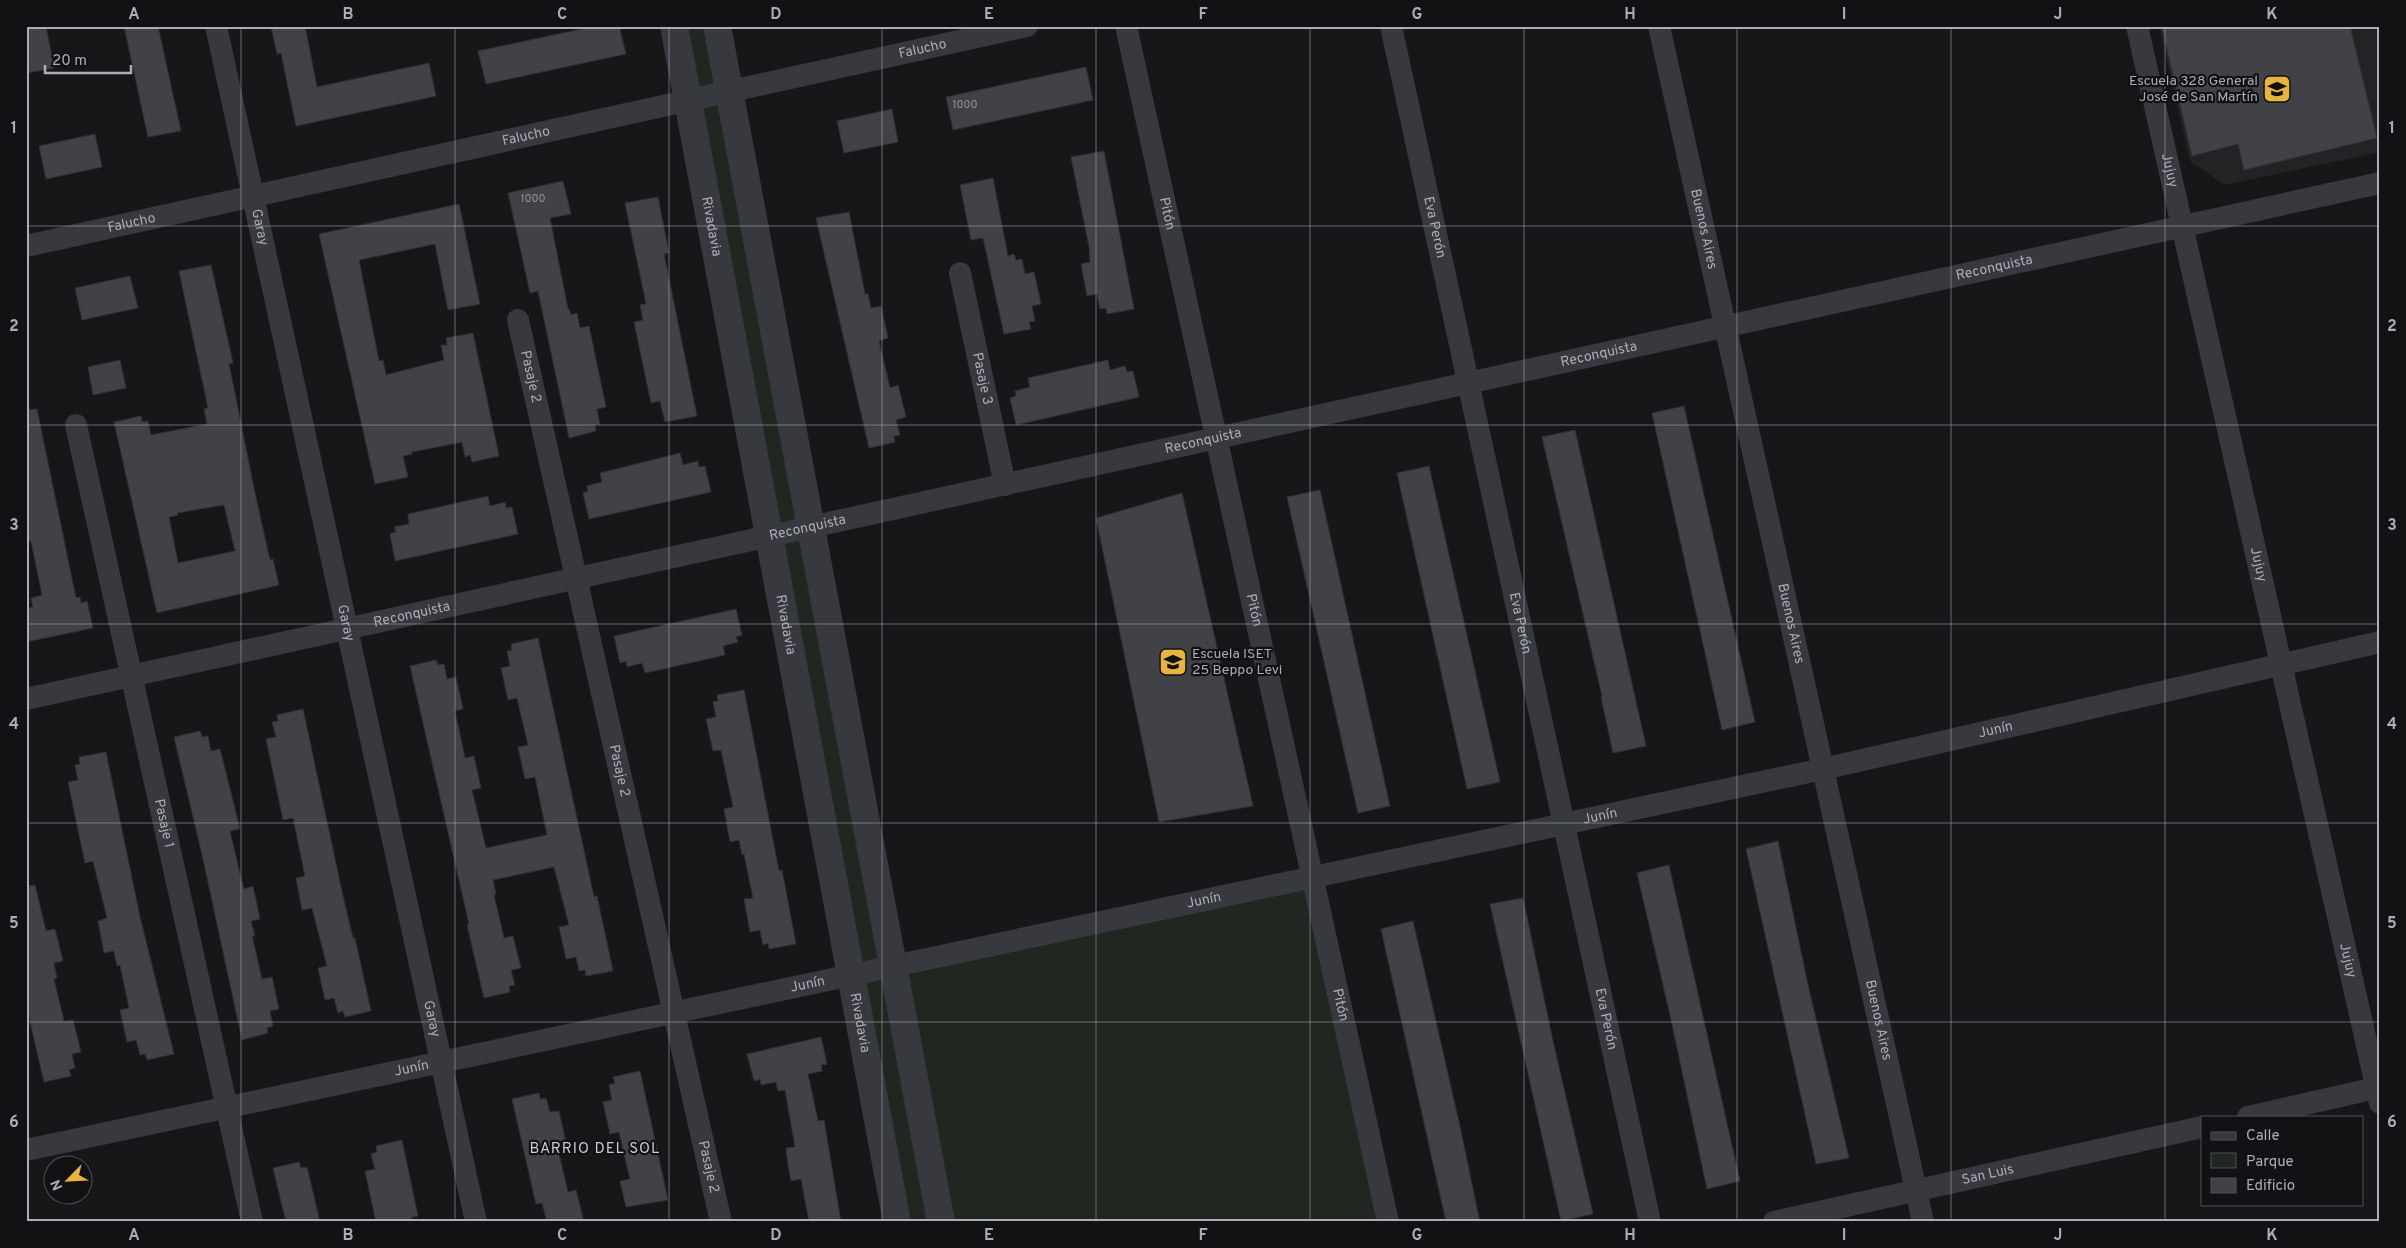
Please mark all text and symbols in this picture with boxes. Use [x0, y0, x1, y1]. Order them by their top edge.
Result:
text: A [128, 5, 140, 25]
text: B [342, 5, 354, 25]
text: C [557, 5, 567, 25]
text: D [770, 5, 782, 25]
text: E [984, 5, 994, 25]
text: F [1198, 5, 1208, 25]
text: G [1412, 5, 1422, 25]
text: H [1624, 5, 1636, 25]
text: I [1842, 5, 1846, 25]
text: J [2054, 5, 2062, 25]
text: K [2266, 5, 2278, 25]
street label: Falucho [897, 35, 948, 62]
scale bar [45, 42, 131, 74]
text: 20 m [52, 52, 87, 71]
place label: Escuela 328 General José de San Martín [2129, 73, 2258, 106]
school or university icon: Escuela 328 General José de San Martín [2262, 74, 2292, 104]
house number: 1000 [952, 98, 978, 112]
text: 1 [11, 119, 17, 139]
text: 1 [2389, 119, 2395, 139]
street label: Falucho [501, 123, 552, 150]
street label: Jujuy [2157, 151, 2182, 189]
street label: Buenos Aires [1687, 187, 1721, 271]
house number: 1000 [520, 192, 546, 206]
street label: Rivadavia [697, 195, 725, 258]
street label: Pitón [1155, 195, 1179, 232]
street label: Eva Perón [1420, 195, 1450, 260]
street label: Garay [248, 207, 272, 247]
street label: Falucho [106, 209, 157, 236]
street label: Reconquista [1954, 251, 2034, 284]
text: 2 [9, 317, 19, 337]
text: 2 [2387, 317, 2397, 337]
street label: Reconquista [1559, 338, 1639, 371]
street label: Pasaje 2 [517, 349, 545, 404]
street label: Pasaje 3 [969, 351, 996, 406]
street label: Reconquista [1163, 424, 1243, 458]
street label: Reconquista [768, 511, 847, 544]
text: 3 [9, 516, 19, 536]
text: 3 [2387, 516, 2397, 536]
street label: Jujuy [2246, 546, 2271, 583]
street label: Buenos Aires [1774, 582, 1808, 665]
street label: Eva Perón [1505, 591, 1535, 656]
street label: Pitón [1242, 592, 1266, 628]
street label: Rivadavia [772, 593, 800, 656]
street label: Reconquista [372, 598, 452, 631]
street label: Garay [334, 603, 358, 643]
place label: Escuela ISET 25 Beppo Levi [1192, 646, 1282, 679]
school or university icon: Escuela ISET 25 Beppo Levi [1158, 647, 1188, 677]
text: 4 [9, 715, 19, 735]
text: 4 [2387, 715, 2397, 735]
street label: Junín [1977, 717, 2015, 742]
street label: Pasaje 2 [605, 743, 634, 799]
street label: Pasaje 1 [150, 797, 178, 850]
street label: Junín [1581, 804, 1619, 828]
street label: Junín [1185, 888, 1223, 912]
text: 5 [9, 914, 19, 934]
text: 5 [2387, 914, 2397, 934]
street label: Jujuy [2336, 942, 2360, 979]
street label: Junín [789, 972, 826, 996]
street label: Buenos Aires [1861, 978, 1896, 1062]
street label: Pitón [1329, 987, 1352, 1023]
street label: Eva Perón [1591, 987, 1621, 1051]
street label: Rivadavia [846, 991, 874, 1054]
street label: Garay [420, 999, 444, 1039]
street label: Junín [393, 1056, 430, 1080]
text: 6 [9, 1113, 19, 1133]
text: 6 [2387, 1113, 2397, 1133]
legend [2201, 1116, 2364, 1206]
text: Calle [2246, 1127, 2280, 1146]
street label: Pasaje 2 [694, 1139, 723, 1195]
district label: BARRIO DEL SOL [530, 1140, 660, 1159]
text: Parque [2246, 1153, 2294, 1172]
north arrow [42, 1156, 92, 1206]
street label: San Luis [1960, 1161, 2016, 1189]
text: N [48, 1177, 67, 1193]
text: Edificio [2246, 1177, 2295, 1196]
text: A [128, 1226, 140, 1246]
text: B [342, 1226, 354, 1246]
text: C [557, 1226, 567, 1246]
text: D [770, 1226, 782, 1246]
text: E [984, 1226, 994, 1246]
text: F [1198, 1226, 1208, 1246]
text: G [1412, 1226, 1422, 1246]
text: H [1624, 1226, 1636, 1246]
text: I [1842, 1226, 1846, 1246]
text: J [2054, 1226, 2062, 1246]
text: K [2266, 1226, 2278, 1246]

